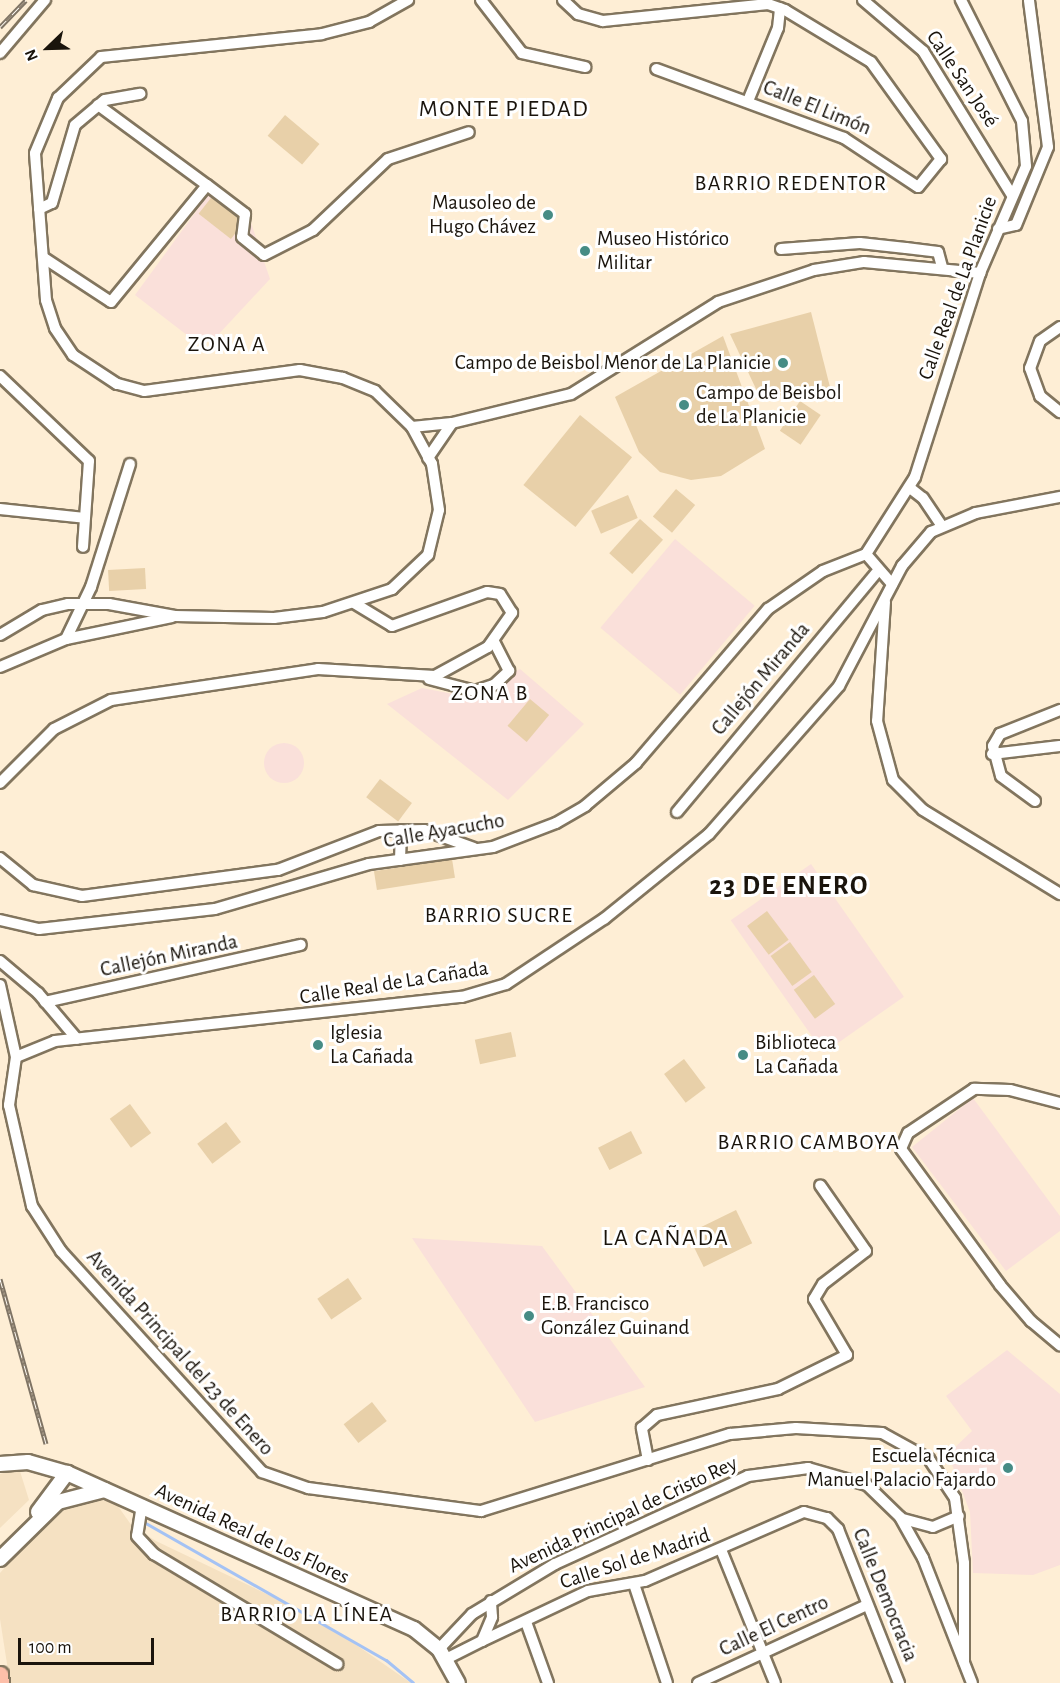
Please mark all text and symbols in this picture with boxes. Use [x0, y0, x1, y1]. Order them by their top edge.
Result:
north arrow [18, 18, 78, 78]
street label: Calle San José [920, 26, 1004, 132]
text: N [22, 47, 41, 63]
street label: Calle El Limón [759, 75, 875, 141]
district label: MONTE PIEDAD [419, 96, 589, 124]
district label: BARRIO REDENTOR [695, 171, 887, 197]
place label: Mausoleo de Hugo Chávez [429, 190, 536, 240]
street label: Calle Real de La Planicie [913, 193, 1003, 383]
marker: Mausoleo de Hugo Chávez [541, 208, 555, 222]
place label: Museo Histórico Militar [597, 226, 729, 276]
marker: Museo Histórico Militar [578, 244, 592, 258]
district label: ZONA A [188, 332, 266, 358]
place label: Campo de Beisbol Menor de La Planicie [455, 350, 771, 376]
marker: Campo de Beisbol Menor de La Planicie [776, 356, 790, 370]
place label: Campo de Beisbol de La Planicie [696, 380, 842, 430]
marker: Campo de Beisbol de La Planicie [677, 398, 691, 412]
street label: Callejón Miranda [706, 617, 816, 741]
district label: ZONA B [451, 681, 529, 707]
street label: Calle Ayacucho [382, 808, 506, 854]
district label: 23 DE ENERO [709, 870, 869, 902]
district label: BARRIO SUCRE [425, 903, 573, 929]
street label: Callejón Miranda [98, 929, 240, 983]
street label: Calle Real de La Cañada [298, 956, 490, 1010]
place label: Iglesia La Cañada [330, 1020, 413, 1070]
place label: Biblioteca La Cañada [755, 1030, 838, 1080]
marker: Iglesia La Cañada [311, 1038, 325, 1052]
marker: Biblioteca La Cañada [736, 1048, 750, 1062]
district label: BARRIO CAMBOYA [718, 1130, 900, 1156]
district label: LA CAÑADA [603, 1225, 729, 1253]
street label: Avenida Principal del 23 de Enero [81, 1245, 279, 1461]
place label: E.B. Francisco González Guinand [541, 1291, 689, 1341]
marker: E.B. Francisco González Guinand [522, 1309, 536, 1323]
place label: Escuela Técnica Manuel Palacio Fajardo [807, 1443, 996, 1493]
street label: Avenida Principal de Cristo Rey [505, 1451, 741, 1579]
marker: Escuela Técnica Manuel Palacio Fajardo [1001, 1461, 1015, 1475]
street label: Avenida Real de Los Flores [151, 1478, 353, 1590]
street label: Calle Sol de Madrid [557, 1523, 713, 1595]
street label: Calle Democracia [847, 1525, 923, 1665]
street label: Calle El Centro [715, 1590, 833, 1662]
district label: BARRIO LA LÍNEA [220, 1602, 394, 1628]
scale bar [21, 1626, 158, 1664]
text: 100 m [29, 1639, 72, 1657]

